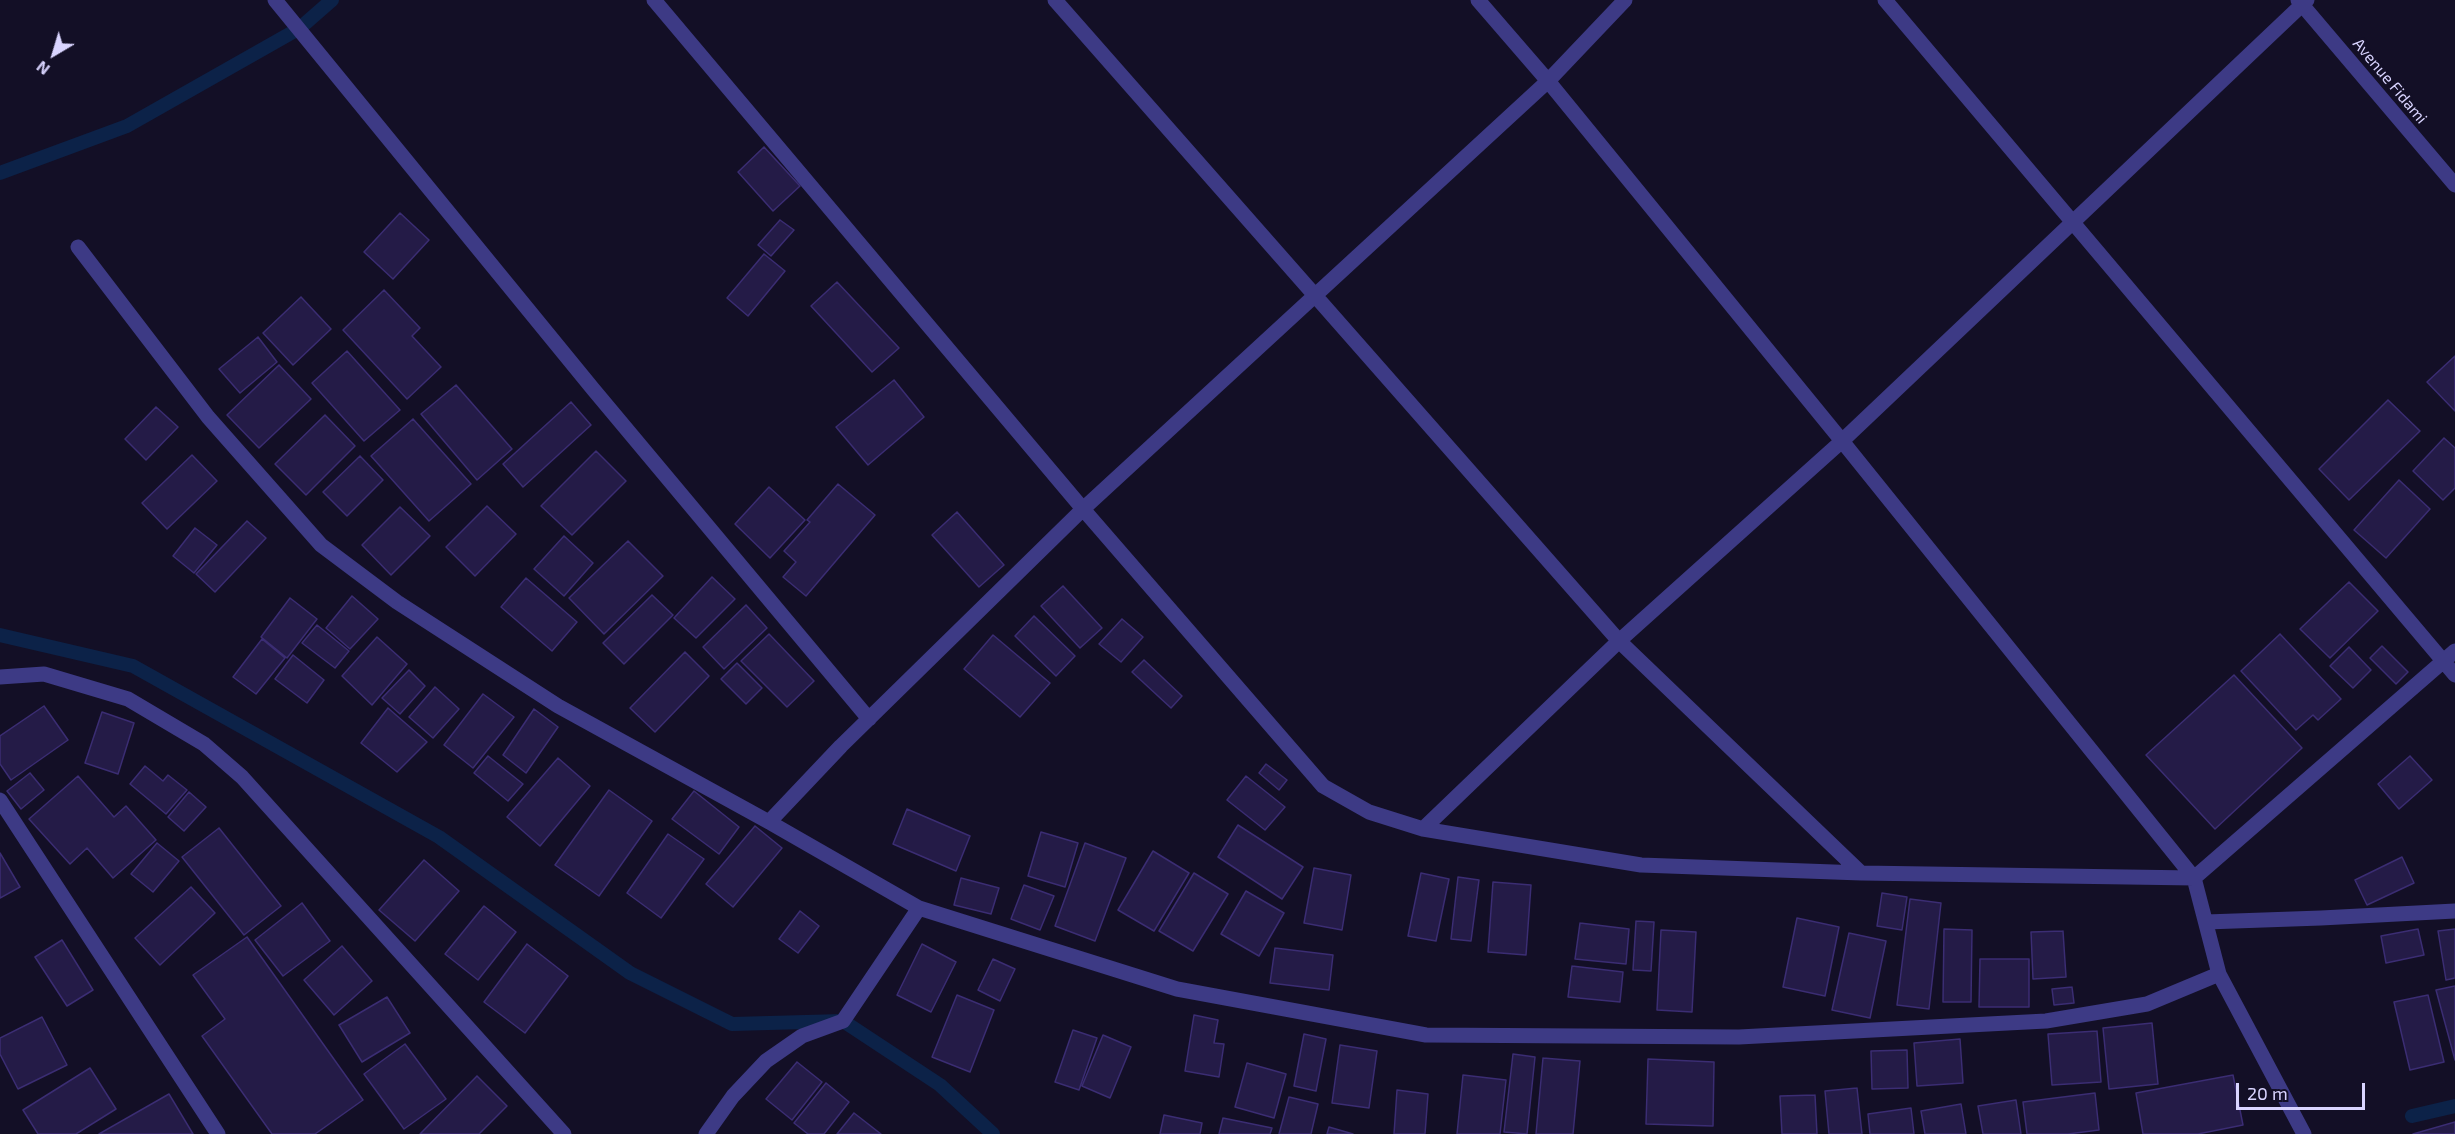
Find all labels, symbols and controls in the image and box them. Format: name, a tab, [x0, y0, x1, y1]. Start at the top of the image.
north arrow	[24, 24, 84, 84]
street label: Avenue Fidami	[2349, 34, 2431, 128]
text: N	[32, 58, 53, 80]
scale bar	[2239, 1071, 2368, 1109]
text: 20 m	[2247, 1082, 2288, 1104]

